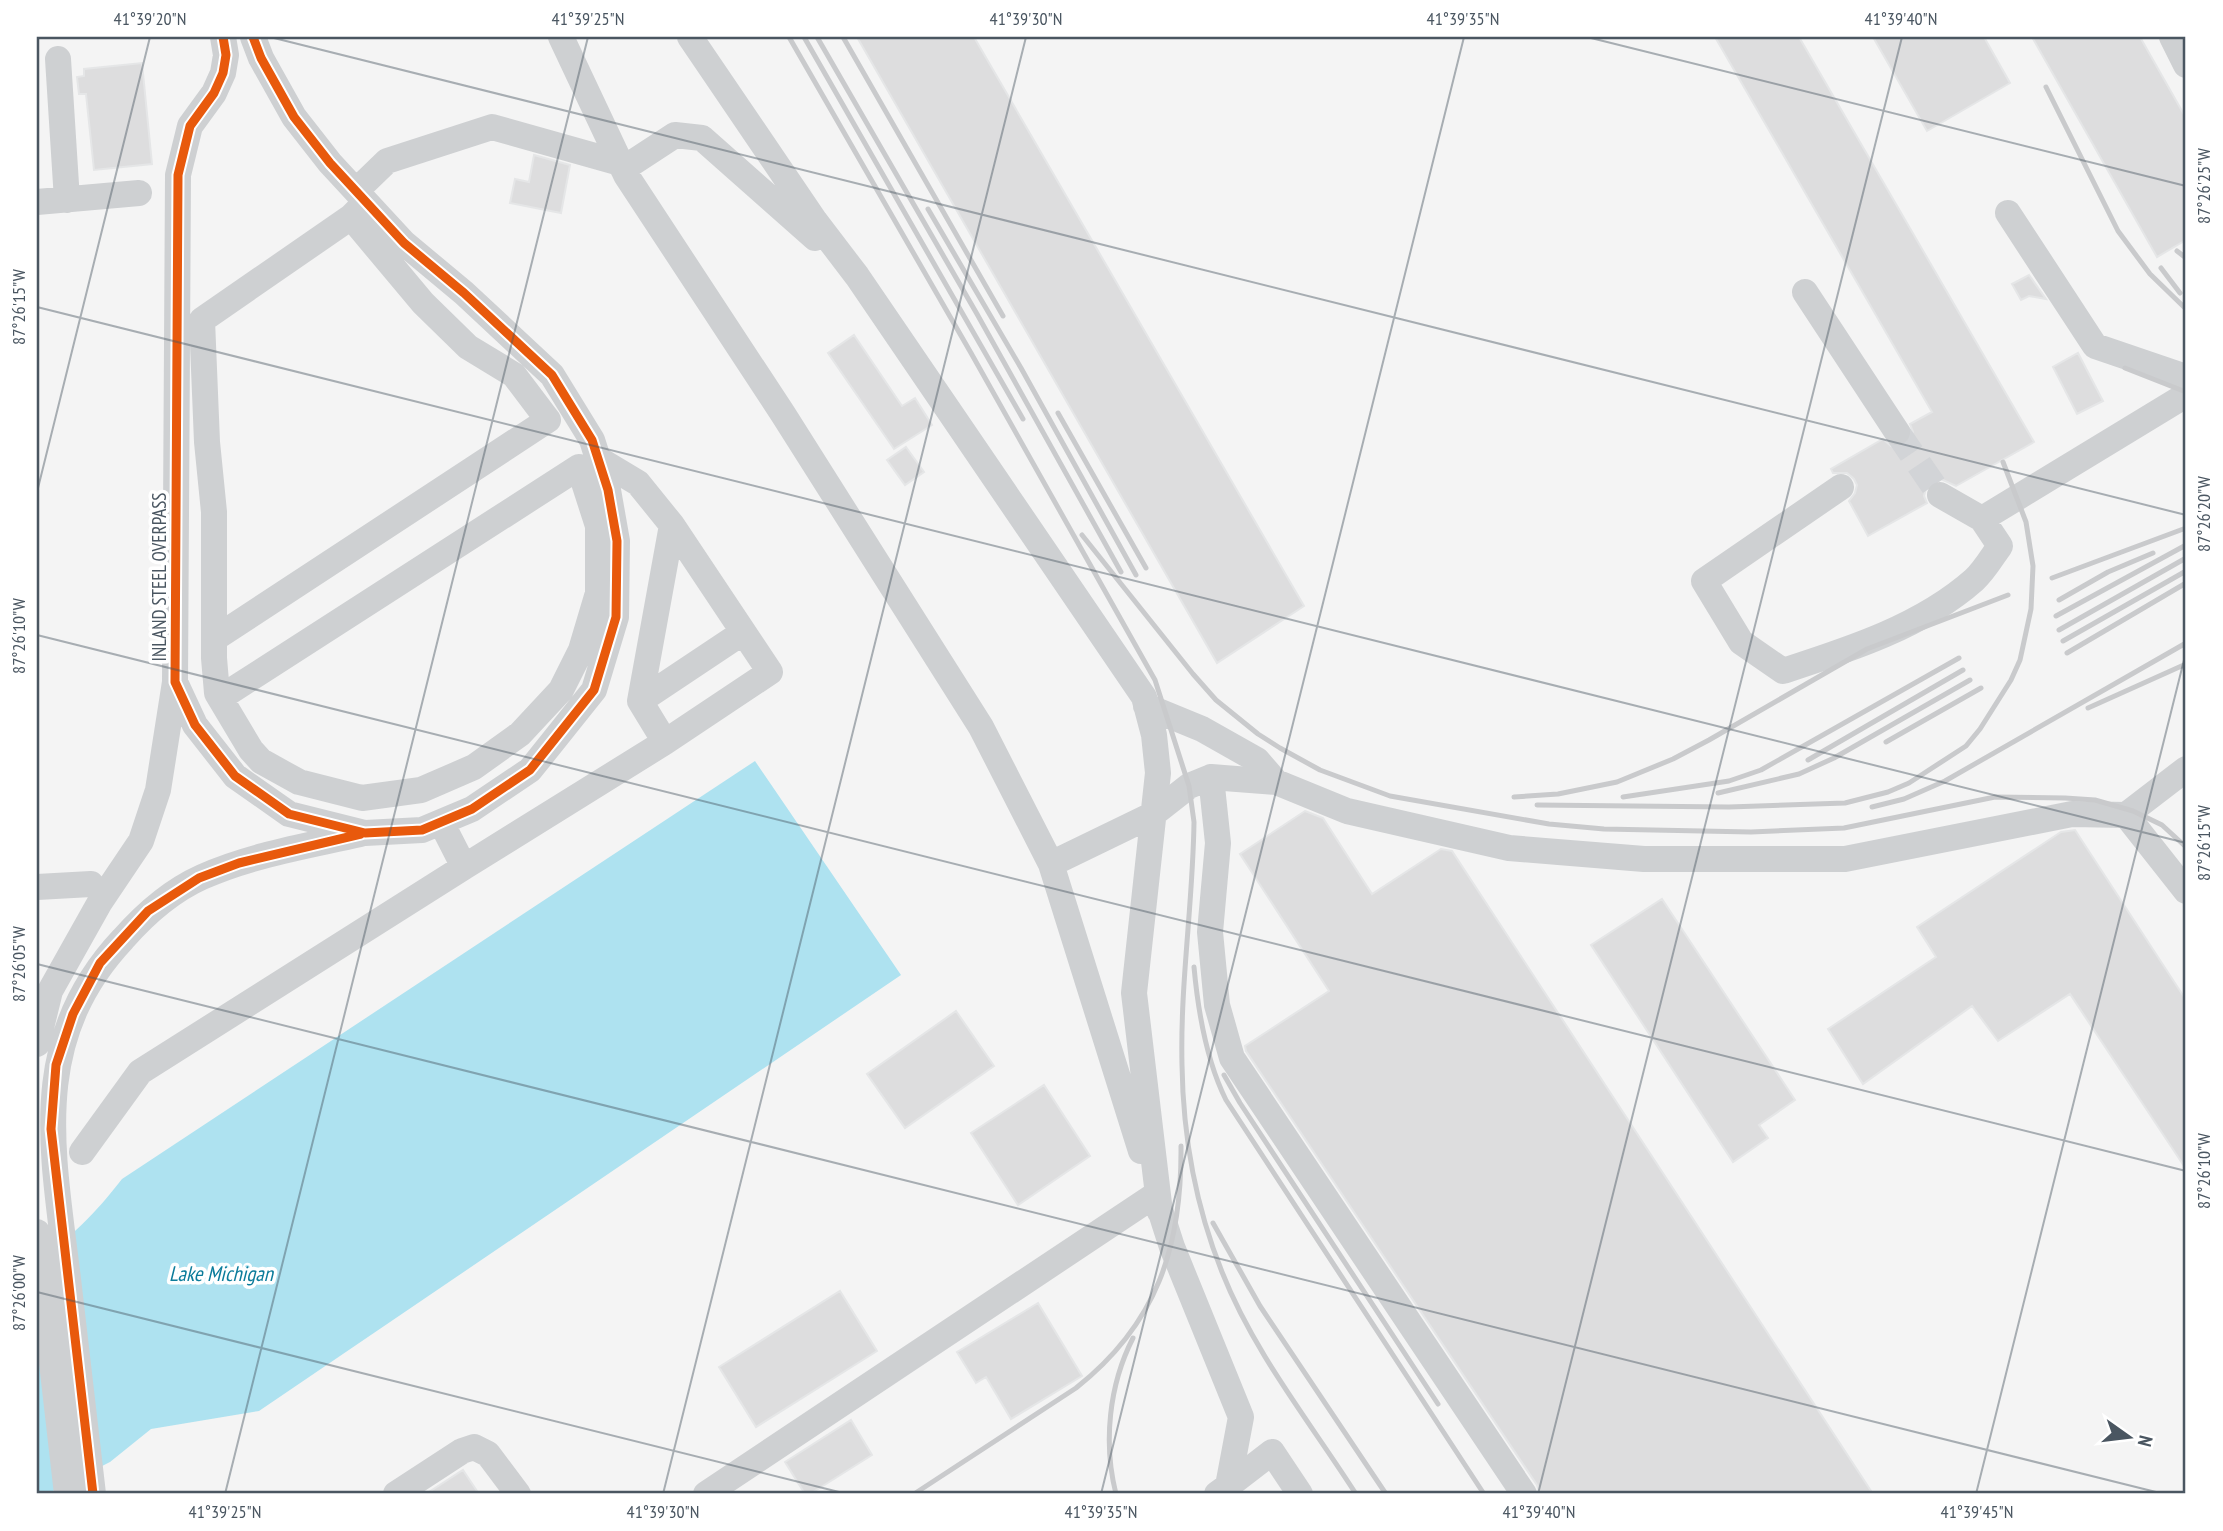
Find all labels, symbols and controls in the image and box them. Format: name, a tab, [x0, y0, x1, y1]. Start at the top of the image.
text: 41°39'20"N	[114, 7, 186, 30]
text: 41°39'25"N	[552, 7, 624, 30]
text: 41°39'30"N	[990, 7, 1062, 30]
text: 41°39'35"N	[1427, 7, 1499, 30]
text: 41°39'40"N	[1865, 7, 1937, 30]
text: 87°26'25"W	[2192, 148, 2215, 224]
text: 87°26'15"W	[7, 269, 30, 345]
text: 87°26'20"W	[2192, 476, 2215, 552]
street label: INLAND STEEL OVERPASS	[147, 493, 171, 661]
text: 87°26'10"W	[7, 598, 30, 674]
text: 87°26'15"W	[2192, 805, 2215, 881]
text: 87°26'05"W	[7, 926, 30, 1002]
text: 87°26'10"W	[2192, 1133, 2215, 1209]
text: 87°26'00"W	[7, 1255, 30, 1331]
water label: Lake Michigan	[169, 1260, 275, 1287]
north arrow	[2094, 1402, 2164, 1472]
text: N	[2133, 1433, 2158, 1449]
text: 41°39'25"N	[189, 1500, 261, 1523]
text: 41°39'30"N	[627, 1500, 699, 1523]
text: 41°39'35"N	[1065, 1500, 1137, 1523]
text: 41°39'40"N	[1503, 1500, 1575, 1523]
text: 41°39'45"N	[1941, 1500, 2013, 1523]

